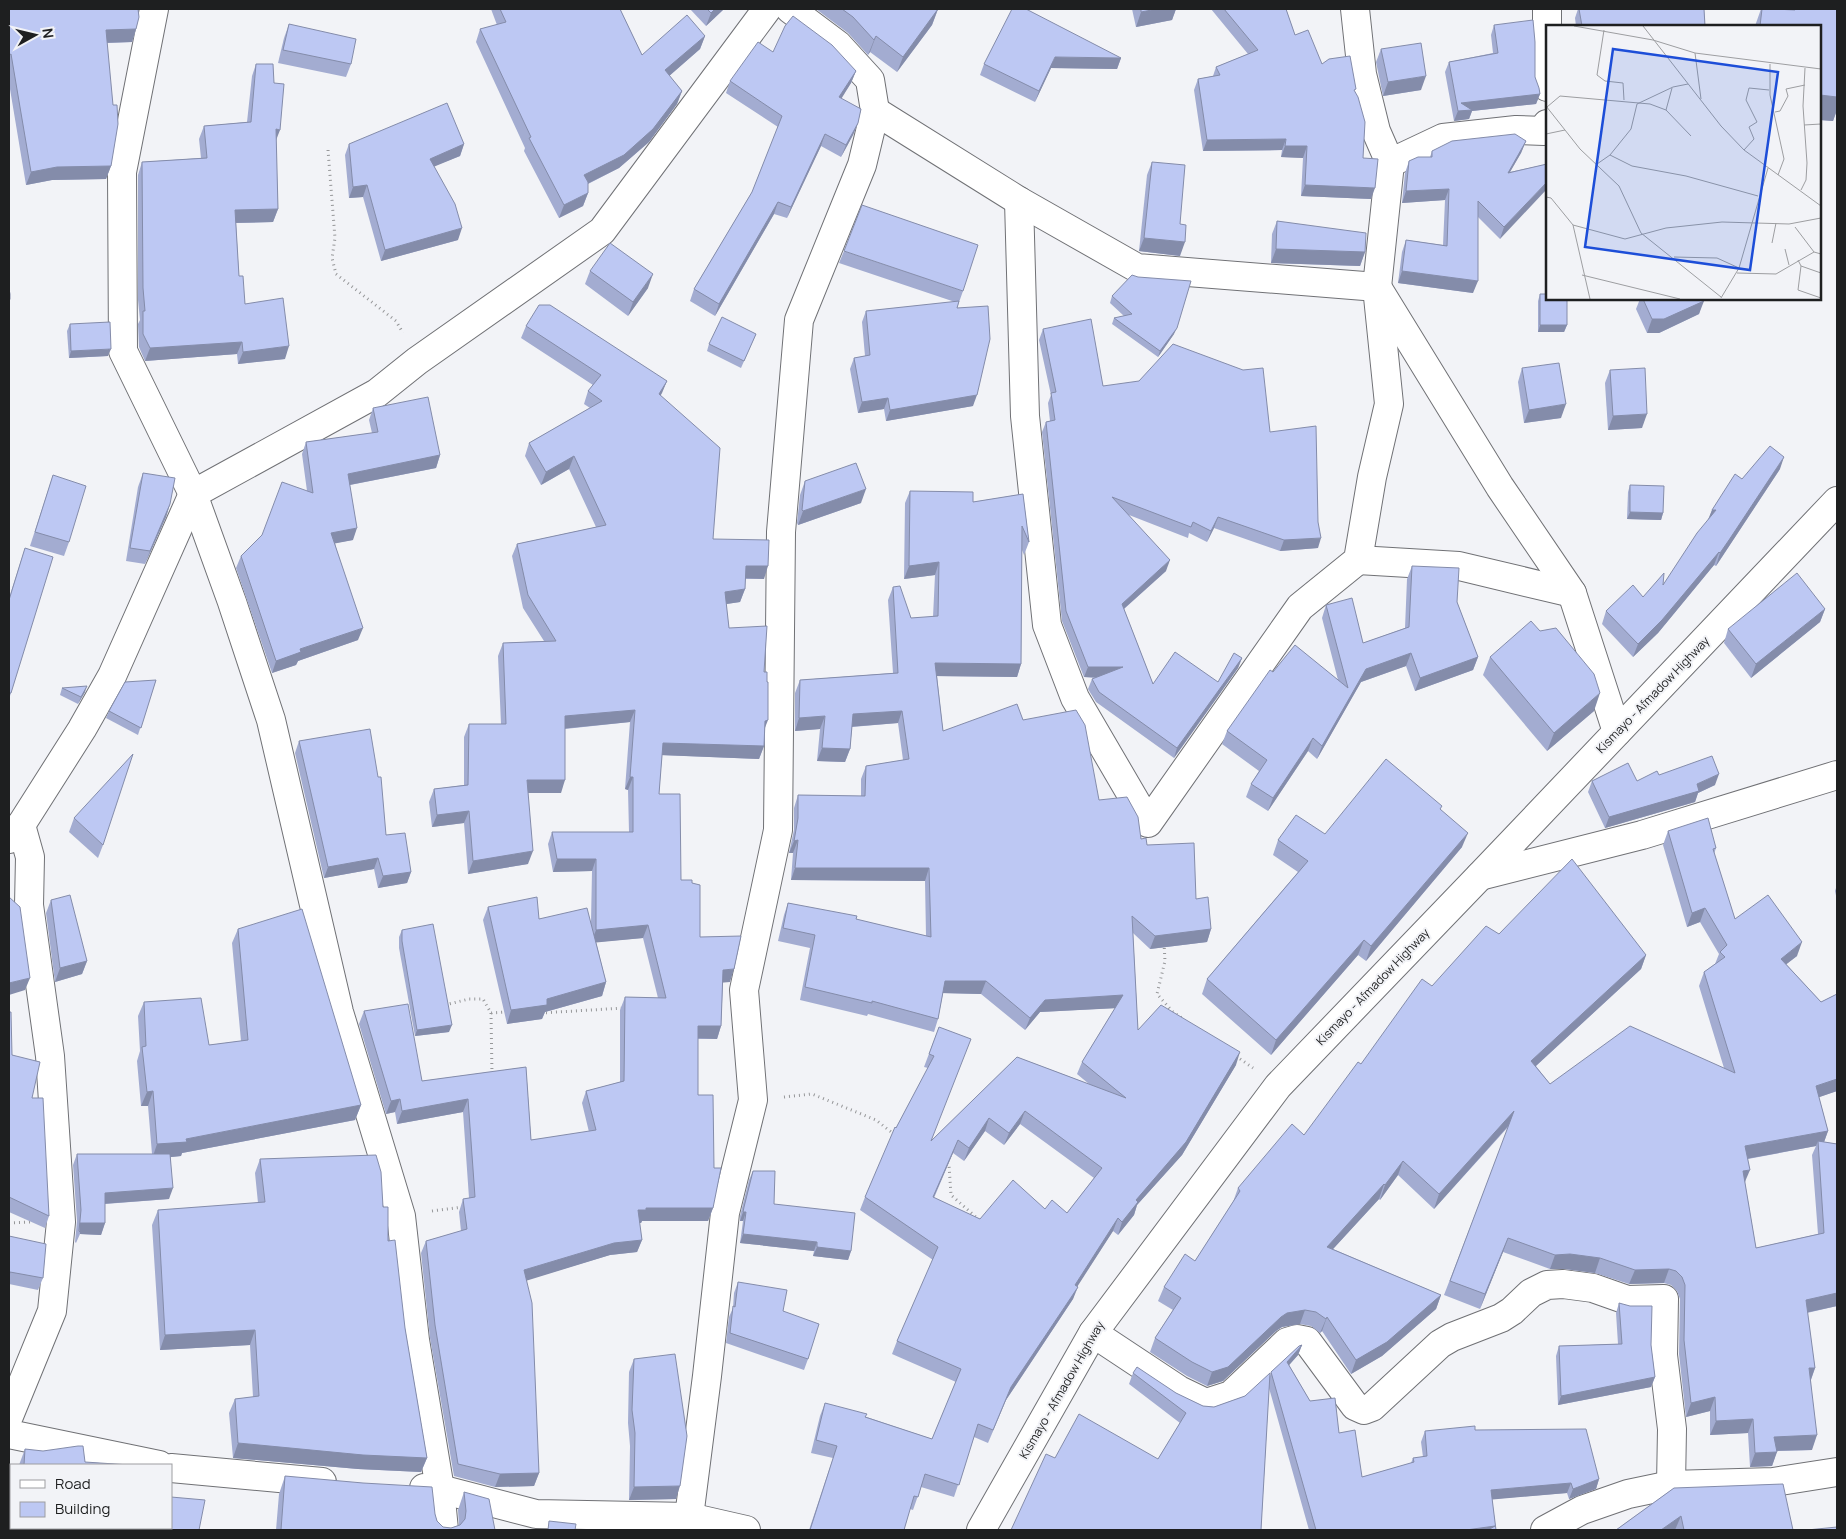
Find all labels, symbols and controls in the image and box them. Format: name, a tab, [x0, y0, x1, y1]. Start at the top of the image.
north arrow	[10, 10, 60, 60]
inset map	[1546, 25, 1821, 300]
text: N	[38, 27, 58, 39]
street label: Kismayo - Afmadow Highway	[1592, 632, 1714, 757]
street label: Kismayo - Afmadow Highway	[1312, 924, 1434, 1049]
street label: Kismayo - Afmadow Highway	[1015, 1317, 1108, 1462]
legend	[10, 1464, 172, 1529]
text: Road	[55, 1473, 91, 1494]
text: Building	[55, 1498, 110, 1519]

